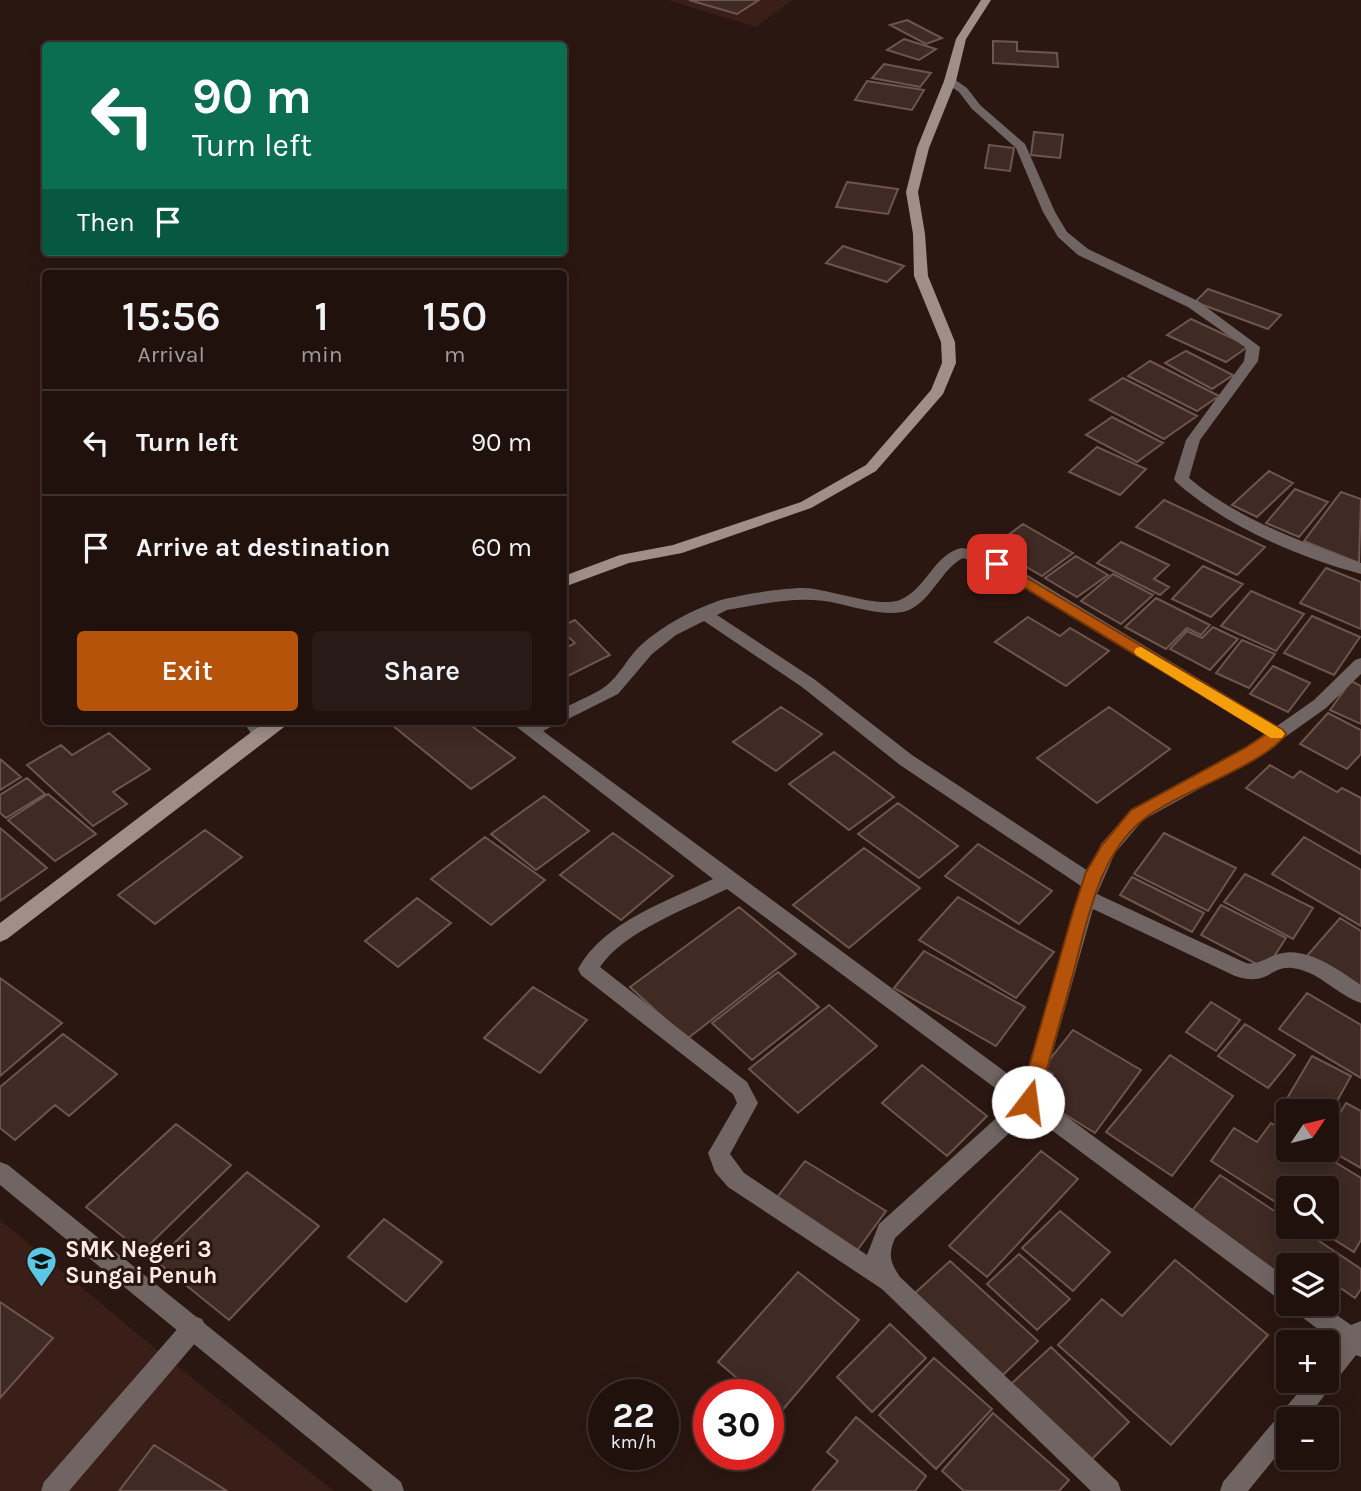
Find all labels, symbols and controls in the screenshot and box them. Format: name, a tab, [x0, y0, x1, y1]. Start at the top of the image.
text: 90 m	[192, 68, 312, 125]
icon: left	[77, 70, 168, 161]
text: Turn left	[192, 127, 312, 164]
icon: arrive	[149, 203, 187, 241]
text: Then	[77, 207, 135, 238]
text: 15:56	[122, 291, 221, 341]
text: 1	[314, 291, 329, 341]
text: 150	[422, 291, 487, 341]
text: Arrival	[138, 341, 205, 368]
text: min	[300, 341, 343, 368]
text: m	[444, 341, 466, 368]
icon: left	[77, 424, 115, 462]
text: Turn left	[136, 427, 238, 458]
text: 90 m	[471, 427, 532, 458]
icon: arrive	[77, 529, 115, 567]
text: Arrive at destination	[136, 532, 390, 563]
text: 60 m	[471, 532, 532, 563]
pin	[967, 534, 1027, 594]
icon: arrive	[978, 545, 1016, 583]
button: Exit	[77, 631, 298, 711]
button: Share	[312, 631, 532, 711]
position arrow	[991, 1065, 1065, 1139]
north arrow	[1276, 1099, 1339, 1162]
map controls	[1276, 1099, 1339, 1470]
button: search	[1276, 1176, 1339, 1239]
place label: SMK Negeri 3 Sungai Penuh	[65, 1236, 217, 1289]
school or university icon: SMK Negeri 3 Sungai Penuh	[25, 1245, 59, 1289]
button: layers	[1276, 1253, 1339, 1316]
button: +	[1276, 1330, 1339, 1393]
speed limit sign: 30	[693, 1379, 784, 1470]
text: 22	[612, 1395, 655, 1436]
button: −	[1276, 1407, 1339, 1470]
text: km/h	[611, 1431, 656, 1453]

